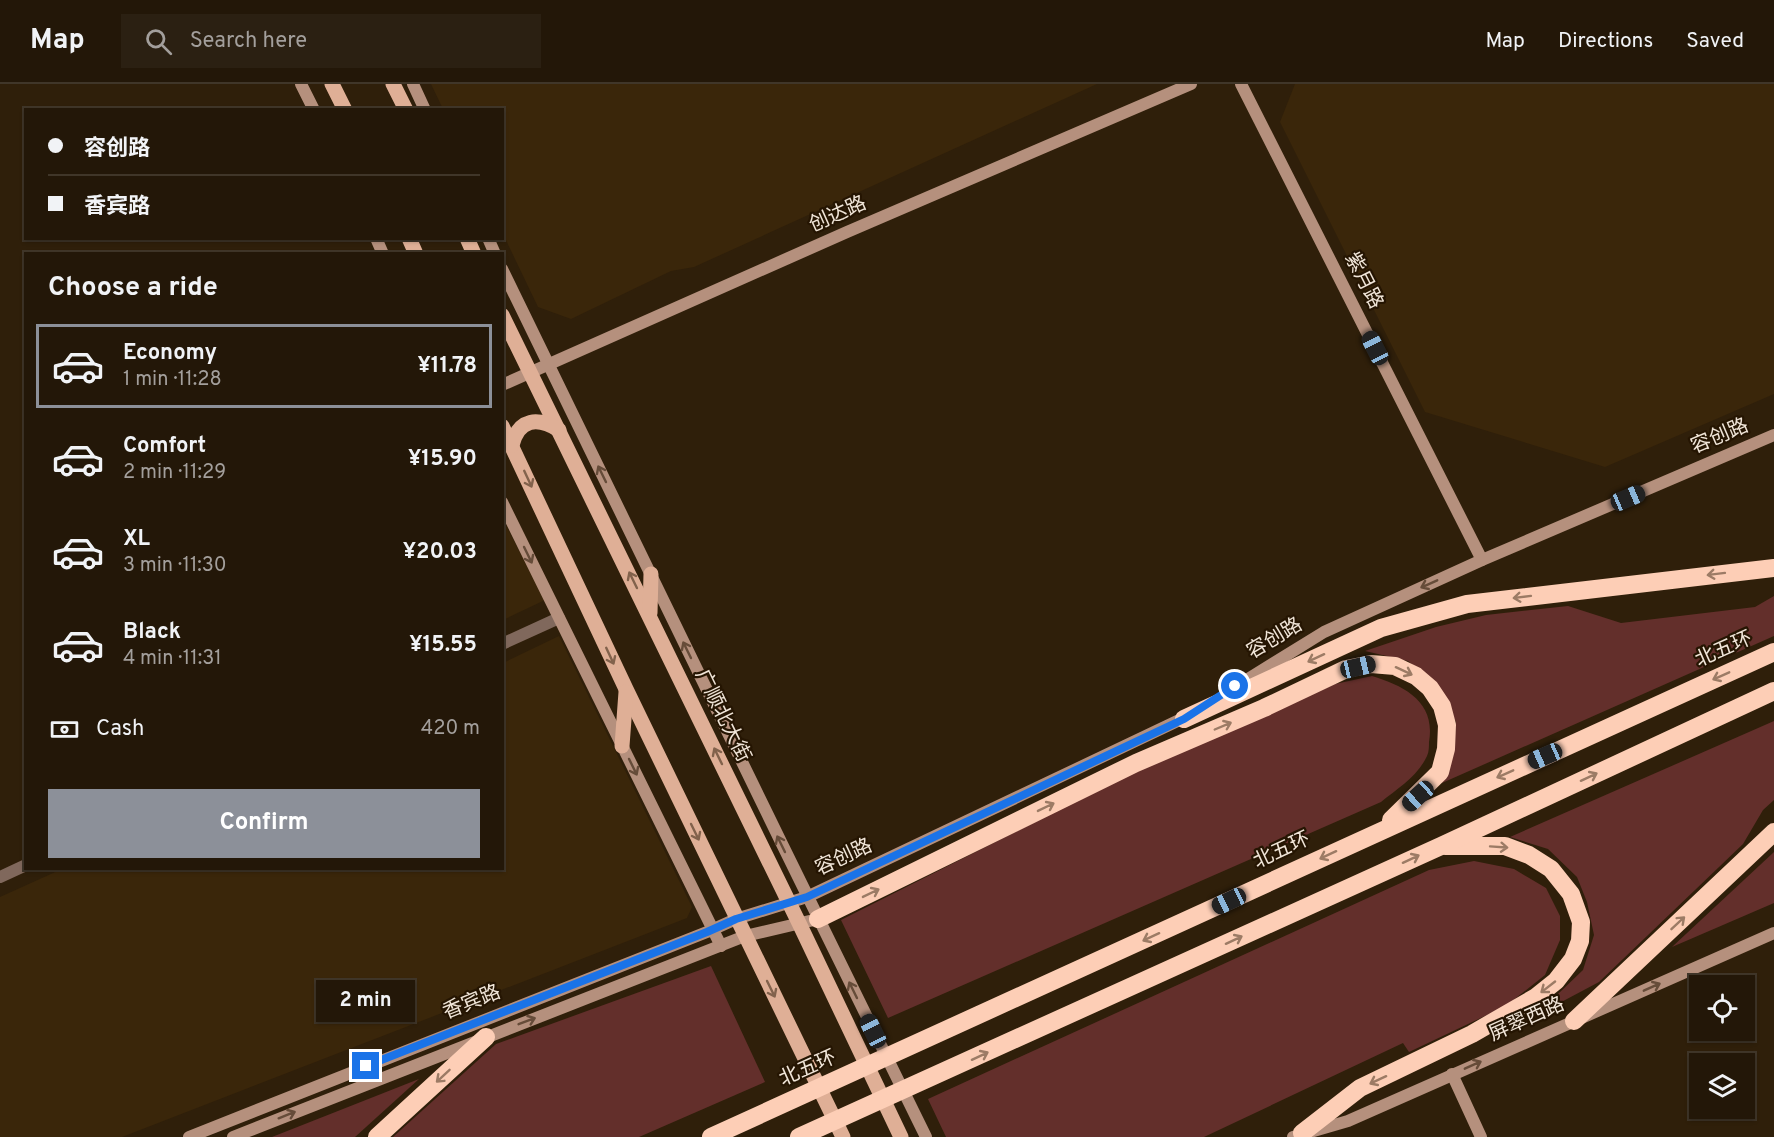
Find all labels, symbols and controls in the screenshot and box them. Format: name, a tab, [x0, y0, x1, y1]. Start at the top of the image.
search box	[121, 14, 541, 68]
text: Map	[30, 23, 85, 59]
icon: search	[142, 25, 175, 58]
text: Search here	[190, 28, 307, 55]
text: Map	[1485, 28, 1525, 55]
text: Directions	[1558, 28, 1653, 55]
text: Saved	[1686, 28, 1744, 55]
text: 容创路	[84, 136, 150, 163]
street label: 创达路	[805, 191, 871, 239]
text: 香宾路	[84, 194, 150, 221]
street label: 紫月路	[1338, 248, 1388, 314]
text: Choose a ride	[48, 271, 218, 305]
car	[1359, 328, 1391, 368]
icon: car	[51, 339, 105, 393]
text: Economy	[123, 340, 217, 367]
text: ¥11.78	[417, 353, 477, 380]
text: 1 min · 11:28	[123, 367, 222, 393]
street label: 容创路	[1687, 413, 1753, 461]
icon: car	[51, 432, 105, 486]
text: Comfort	[123, 433, 206, 460]
text: ¥15.90	[408, 446, 477, 473]
text: 2 min · 11:29	[123, 460, 226, 486]
one-way arrow	[596, 466, 608, 484]
one-way arrow	[522, 470, 534, 488]
car	[1608, 483, 1648, 513]
icon: car	[51, 525, 105, 579]
text: XL	[123, 526, 150, 553]
text: ¥20.03	[403, 539, 477, 566]
one-way arrow	[523, 545, 534, 563]
text: 3 min · 11:30	[123, 553, 227, 579]
one-way arrow	[1706, 569, 1726, 580]
one-way arrow	[626, 572, 638, 590]
one-way arrow	[1421, 579, 1439, 591]
one-way arrow	[1513, 592, 1533, 603]
street label: 容创路	[1243, 612, 1307, 666]
icon: car	[51, 618, 105, 672]
text: Black	[123, 619, 181, 646]
street label: 北五环	[1691, 626, 1757, 674]
text: ¥15.55	[409, 632, 477, 659]
one-way arrow	[681, 641, 693, 659]
text: 4 min · 11:31	[123, 646, 222, 672]
one-way arrow	[605, 646, 617, 664]
one-way arrow	[1308, 652, 1326, 664]
car	[1338, 654, 1378, 680]
street label: 广顺北大街	[688, 665, 756, 767]
one-way arrow	[1394, 665, 1412, 677]
one-way arrow	[1712, 671, 1730, 682]
route start	[1221, 672, 1248, 699]
icon: cash	[48, 713, 81, 746]
text: Cash	[96, 716, 145, 743]
text: 420 m	[421, 716, 480, 742]
one-way arrow	[1213, 720, 1232, 731]
car	[1525, 740, 1565, 772]
one-way arrow	[712, 747, 723, 765]
one-way arrow	[627, 758, 639, 775]
one-way arrow	[1496, 769, 1515, 780]
one-way arrow	[1579, 771, 1598, 782]
car	[1399, 777, 1437, 815]
button: Confirm	[48, 789, 480, 858]
one-way arrow	[1036, 801, 1054, 813]
one-way arrow	[689, 822, 701, 840]
street label: 北五环	[1249, 827, 1315, 875]
street label: 容创路	[811, 834, 877, 882]
one-way arrow	[775, 836, 787, 854]
one-way arrow	[1489, 841, 1508, 852]
one-way arrow	[1319, 850, 1337, 862]
one-way arrow	[1401, 853, 1419, 865]
car	[1209, 885, 1249, 917]
one-way arrow	[861, 886, 879, 898]
one-way arrow	[1670, 916, 1685, 930]
one-way arrow	[1142, 931, 1160, 943]
one-way arrow	[1224, 934, 1242, 946]
map controls	[1689, 975, 1755, 1119]
button: locate	[1689, 975, 1755, 1041]
callout: 2 min	[316, 979, 416, 1021]
one-way arrow	[765, 979, 777, 997]
street label: 香宾路	[439, 980, 505, 1026]
one-way arrow	[1541, 980, 1557, 993]
one-way arrow	[1643, 980, 1661, 991]
one-way arrow	[847, 982, 859, 1000]
text: 2 min	[339, 988, 392, 1014]
street label: 屏翠西路	[1485, 992, 1569, 1048]
car	[857, 1011, 889, 1051]
one-way arrow	[517, 1015, 536, 1026]
street label: 北五环	[775, 1045, 841, 1093]
one-way arrow	[970, 1050, 988, 1061]
route end	[352, 1052, 379, 1079]
button: layers	[1689, 1053, 1755, 1119]
one-way arrow	[1464, 1059, 1482, 1070]
one-way arrow	[436, 1069, 451, 1083]
one-way arrow	[1369, 1075, 1387, 1087]
one-way arrow	[277, 1109, 296, 1120]

